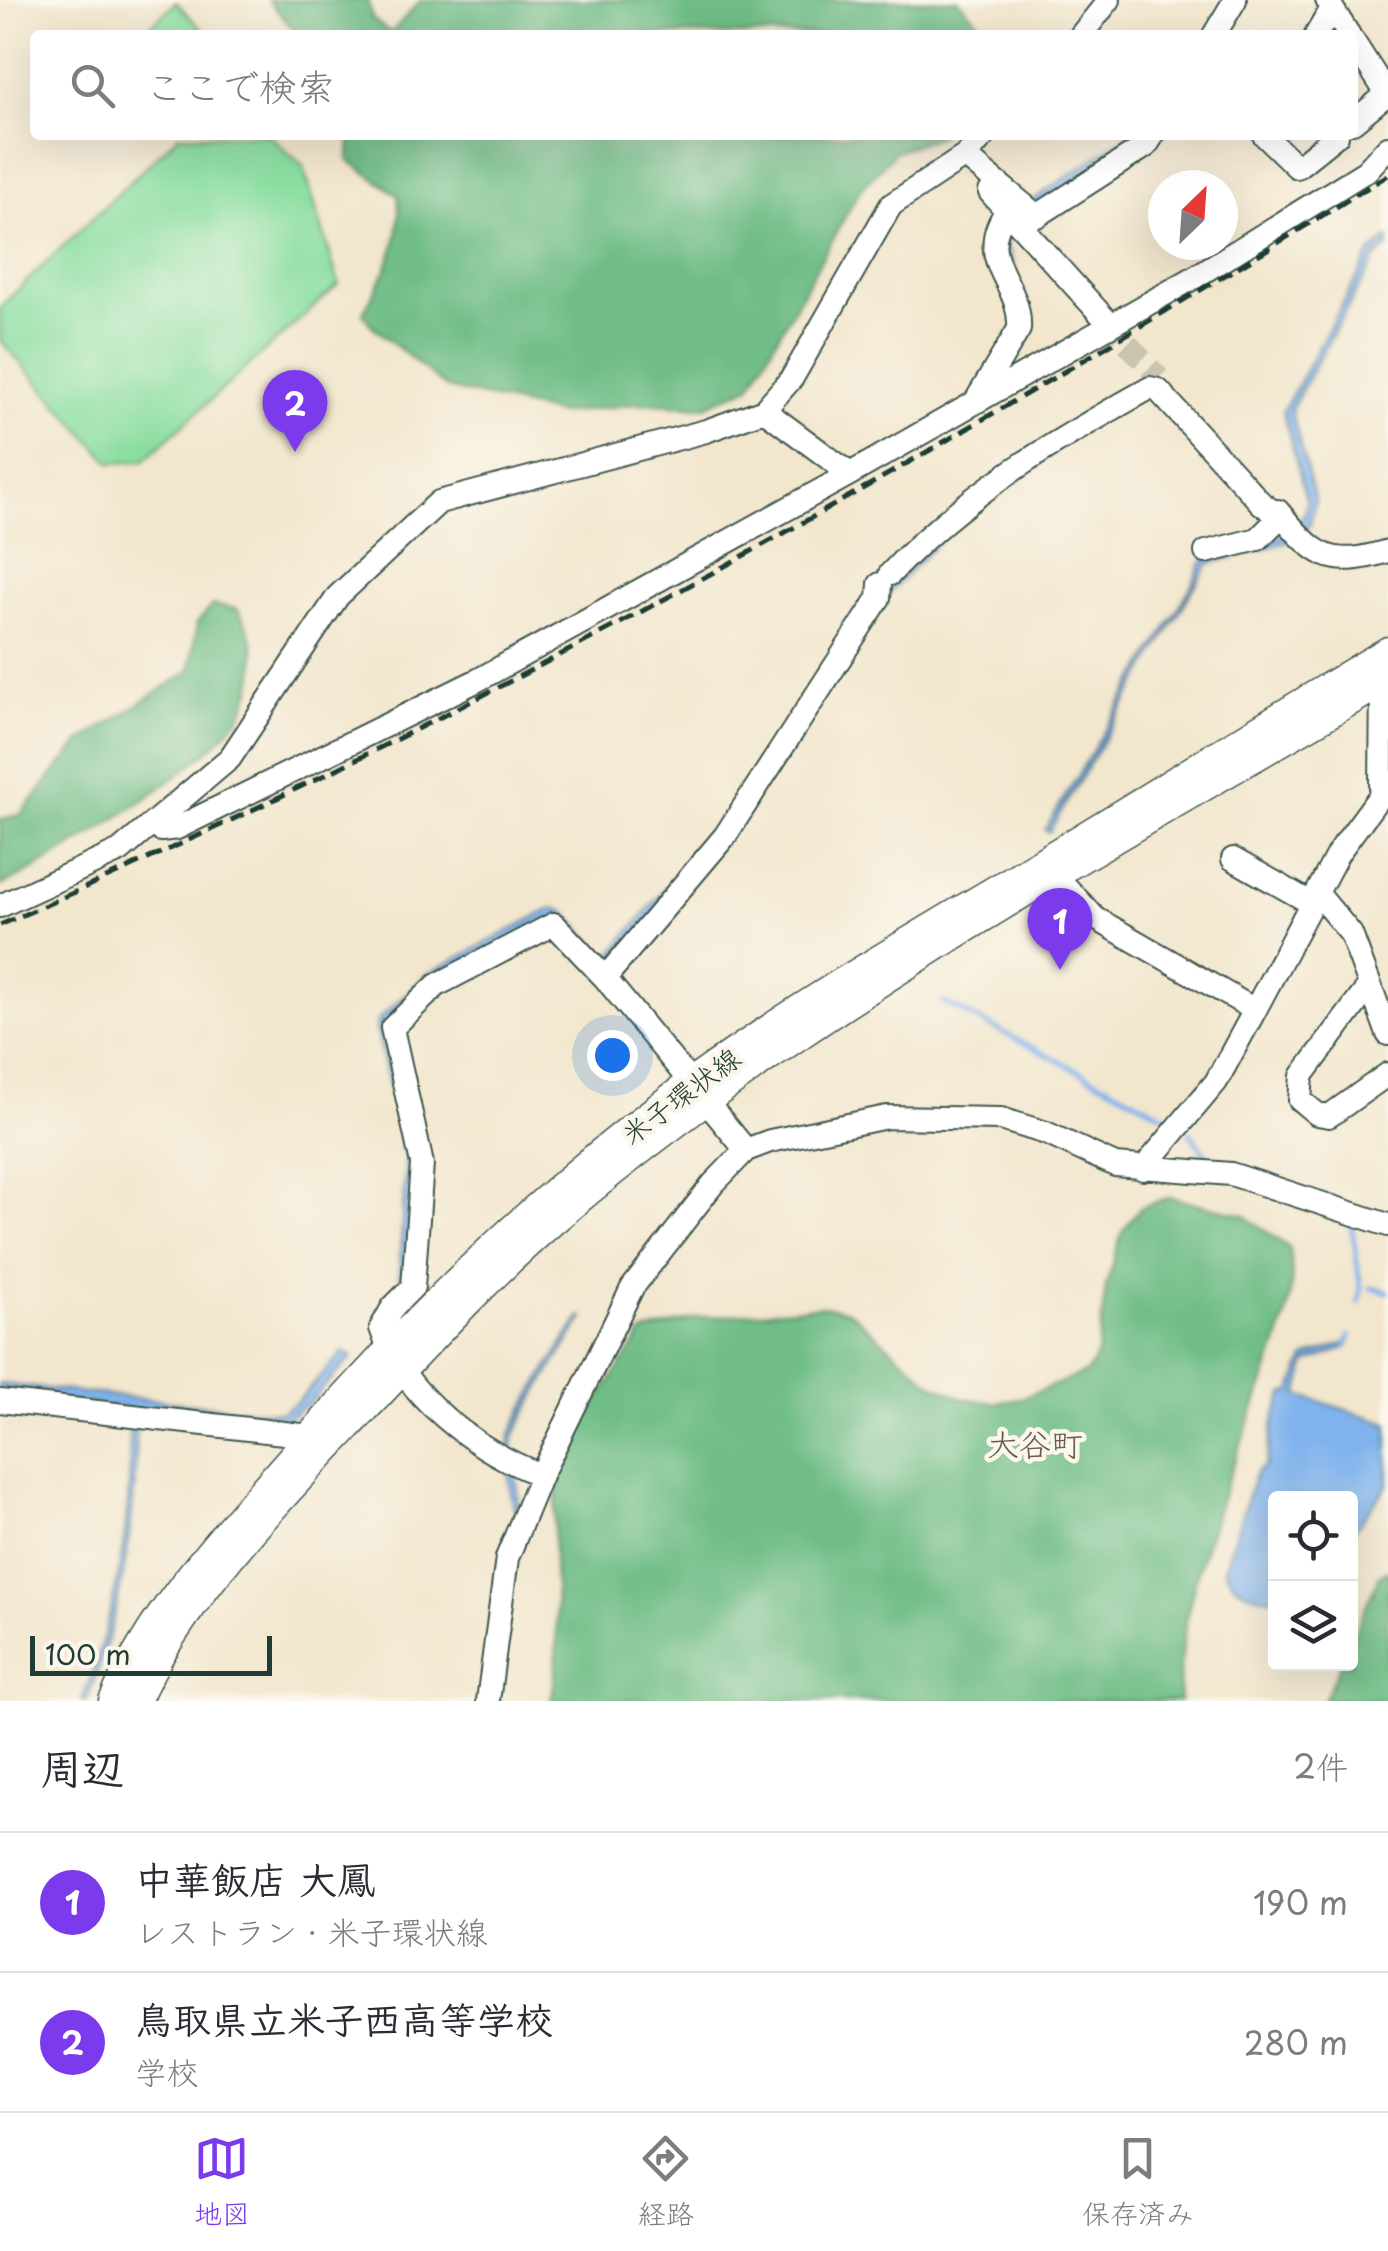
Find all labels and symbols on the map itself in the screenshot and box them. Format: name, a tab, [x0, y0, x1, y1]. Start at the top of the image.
north arrow	[1148, 170, 1238, 260]
pin: 2	[262, 370, 328, 452]
pin: 1	[1028, 888, 1092, 970]
your location	[587, 1030, 638, 1081]
street label: 米子環状線	[611, 1036, 749, 1154]
district label: 大谷町	[987, 1419, 1083, 1467]
scale bar	[30, 1631, 272, 1676]

